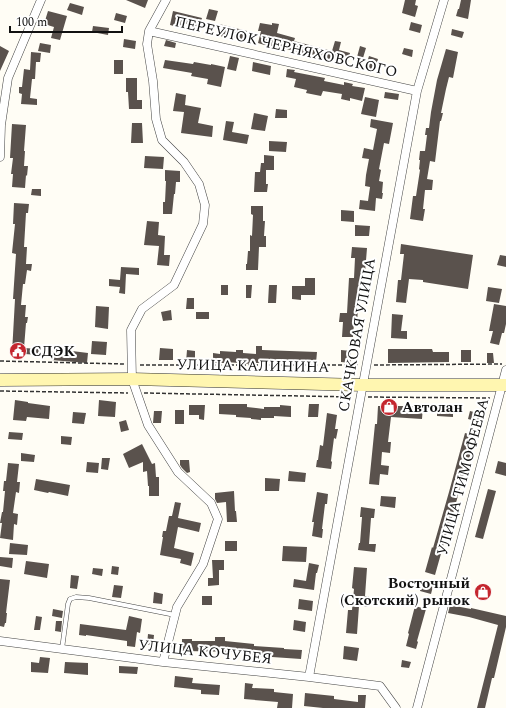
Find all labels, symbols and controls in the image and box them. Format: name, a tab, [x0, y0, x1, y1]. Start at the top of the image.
scale bar	[10, 8, 122, 34]
street label: ПЕРЕУЛОК ЧЕРНЯХОВСКОГО	[172, 10, 400, 84]
text: 100 m	[16, 13, 47, 32]
street label: СКАЧКОВАЯ УЛИЦА	[332, 256, 382, 414]
place label: СДЭК	[31, 340, 75, 363]
public building icon: СДЭК	[8, 341, 28, 361]
street label: УЛИЦА КАЛИНИНА	[177, 353, 329, 379]
place label: Автолан	[402, 396, 463, 419]
street label: УЛИЦА ТИМОФЕЕВА	[431, 396, 495, 558]
shop icon: Автолан	[379, 397, 399, 417]
place label: Восточный (Скотский) рынок	[340, 572, 470, 612]
shop icon: Восточный (Скотский) рынок	[473, 582, 493, 602]
street label: УЛИЦА КОЧУБЕЯ	[137, 634, 273, 670]

